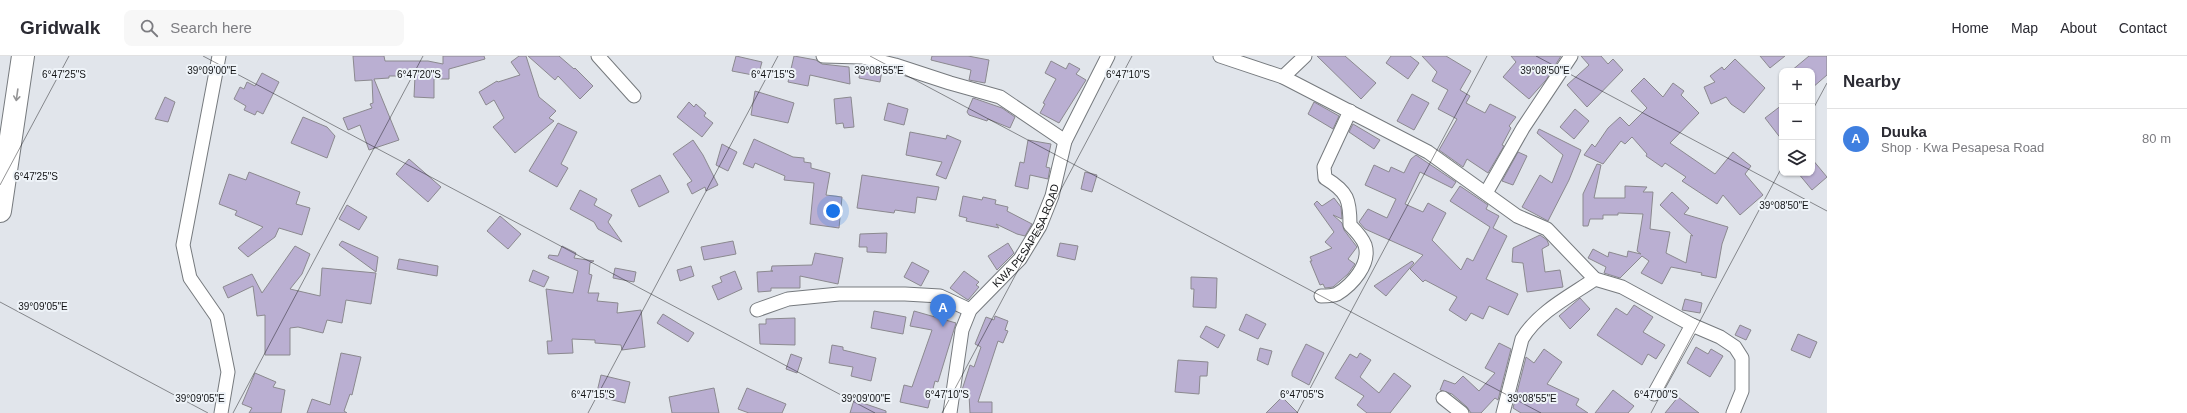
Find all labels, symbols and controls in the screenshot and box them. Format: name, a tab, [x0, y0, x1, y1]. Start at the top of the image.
search box	[124, 10, 404, 46]
text: Gridwalk	[20, 17, 100, 38]
icon: search	[138, 17, 160, 39]
text: Search here	[170, 19, 252, 36]
text: Home	[1952, 20, 1989, 36]
text: Map	[2011, 20, 2038, 36]
text: About	[2060, 20, 2097, 36]
text: Contact	[2119, 20, 2167, 36]
text: 39°09'00"E	[187, 65, 237, 76]
text: 39°08'55"E	[854, 65, 904, 76]
text: 39°08'50"E	[1520, 65, 1570, 76]
map controls	[1779, 68, 1815, 176]
button: +	[1779, 68, 1815, 104]
text: 6°47'25"S	[42, 69, 86, 80]
text: 6°47'20"S	[397, 69, 441, 80]
text: 6°47'15"S	[751, 69, 795, 80]
text: 6°47'10"S	[1106, 69, 1150, 80]
text: Nearby	[1843, 72, 1901, 91]
one-way arrow	[13, 88, 21, 101]
button: −	[1779, 104, 1815, 140]
text: Duuka	[1881, 123, 1927, 140]
text: A	[1851, 131, 1861, 146]
text: 80 m	[2142, 131, 2171, 146]
button: layers	[1779, 140, 1815, 176]
text: Shop · Kwa Pesapesa Road	[1881, 140, 2044, 155]
text: 6°47'25"S	[14, 171, 58, 182]
street label: KWA PESAPESA ROAD	[990, 183, 1061, 290]
text: 39°08'50"E	[1759, 200, 1809, 211]
your location	[823, 201, 843, 221]
pin: A	[930, 294, 956, 327]
text: 39°09'05"E	[18, 301, 68, 312]
text: 6°47'15"S	[571, 389, 615, 400]
text: 6°47'10"S	[925, 389, 969, 400]
text: 6°47'05"S	[1280, 389, 1324, 400]
text: 6°47'00"S	[1634, 389, 1678, 400]
text: 39°09'05"E	[175, 393, 225, 404]
text: 39°09'00"E	[841, 393, 891, 404]
text: 39°08'55"E	[1507, 393, 1557, 404]

